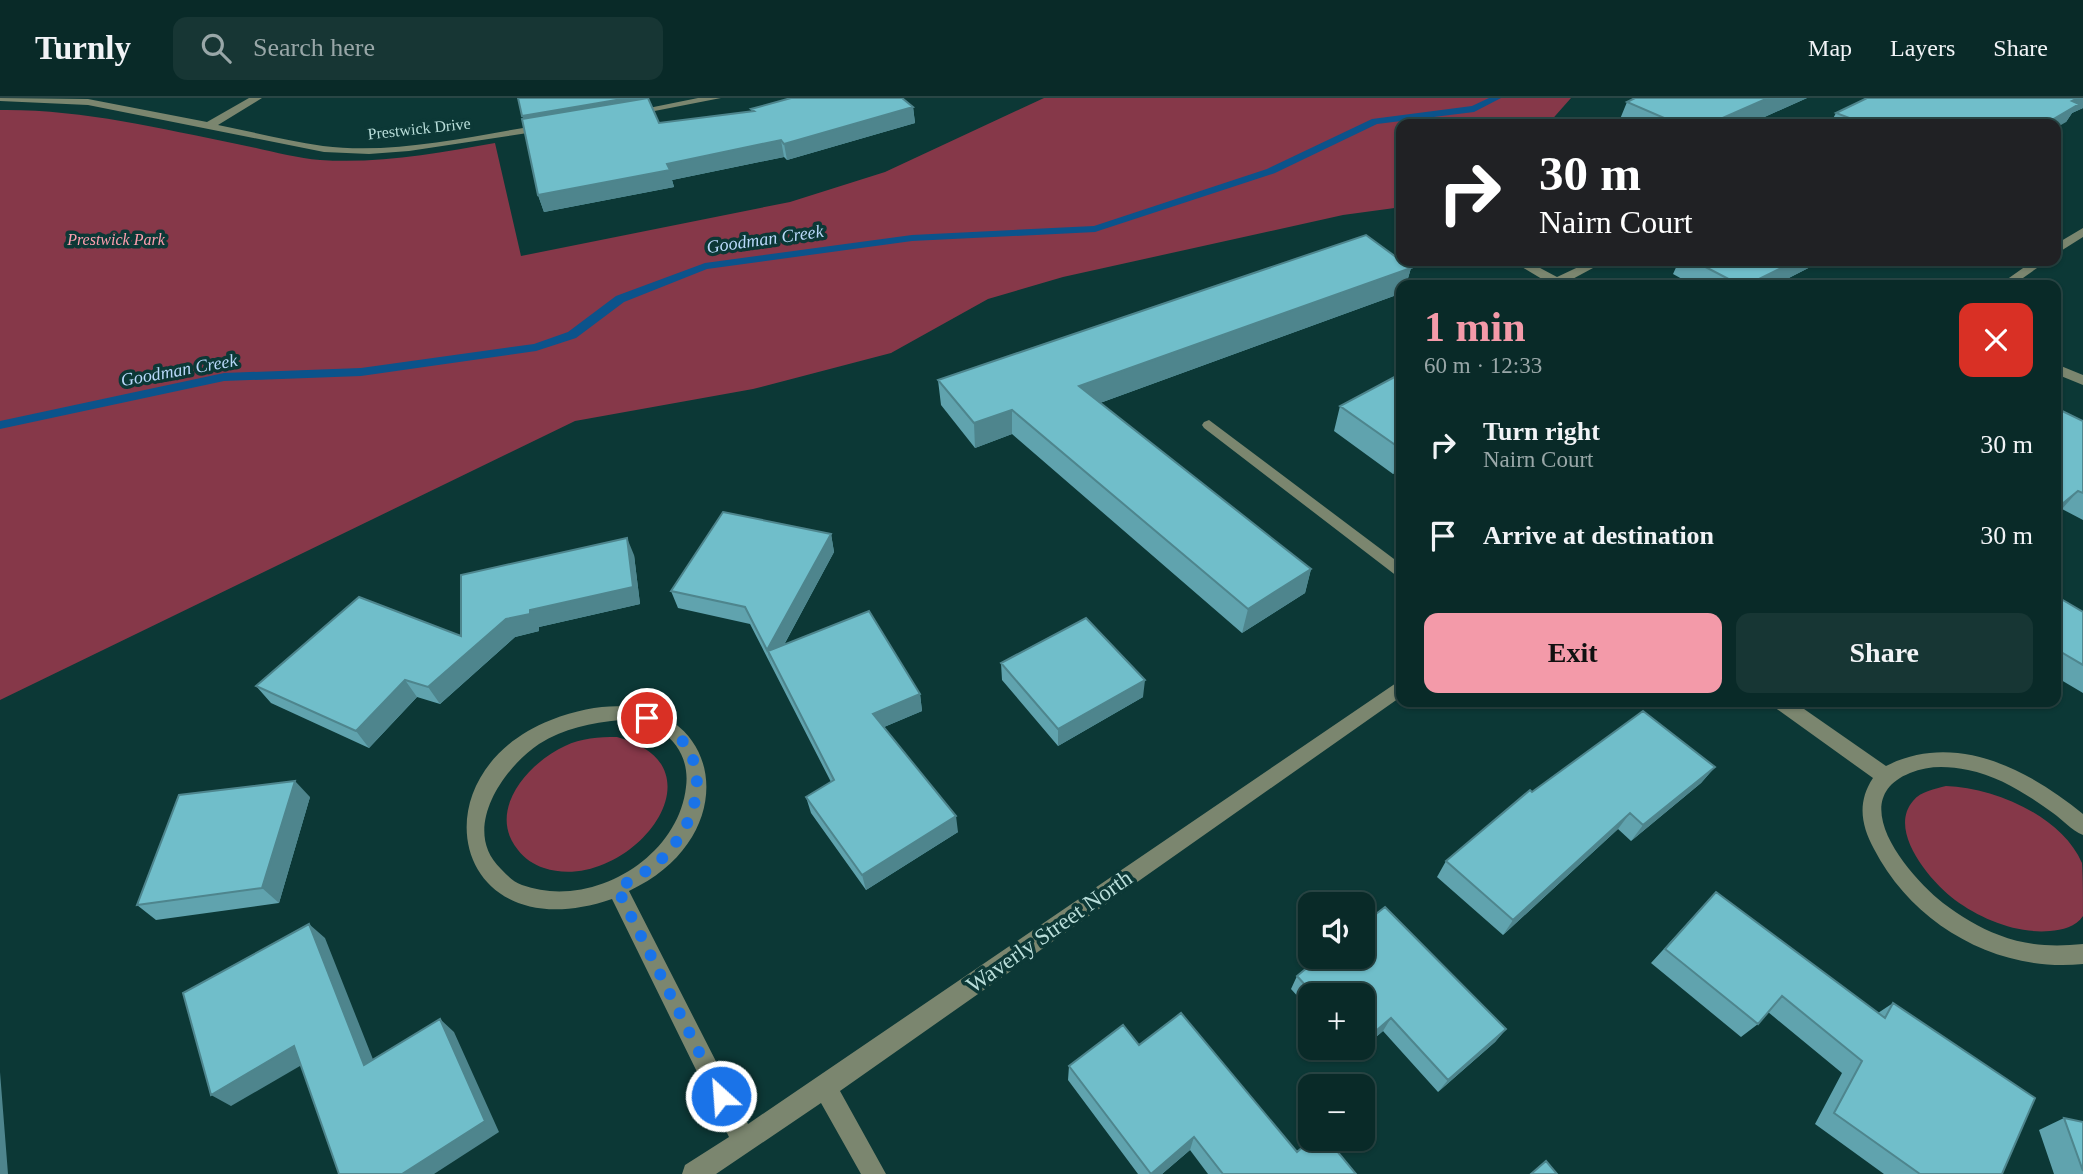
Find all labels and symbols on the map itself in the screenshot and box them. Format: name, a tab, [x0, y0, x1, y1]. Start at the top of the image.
street label: Prestwick Drive	[367, 115, 471, 142]
water label: Goodman Creek	[705, 221, 826, 257]
park label: Prestwick Park	[66, 231, 166, 248]
water label: Goodman Creek	[119, 350, 240, 390]
pin	[617, 688, 677, 748]
street label: Waverly Street North	[962, 865, 1137, 998]
position arrow	[684, 1059, 758, 1133]

